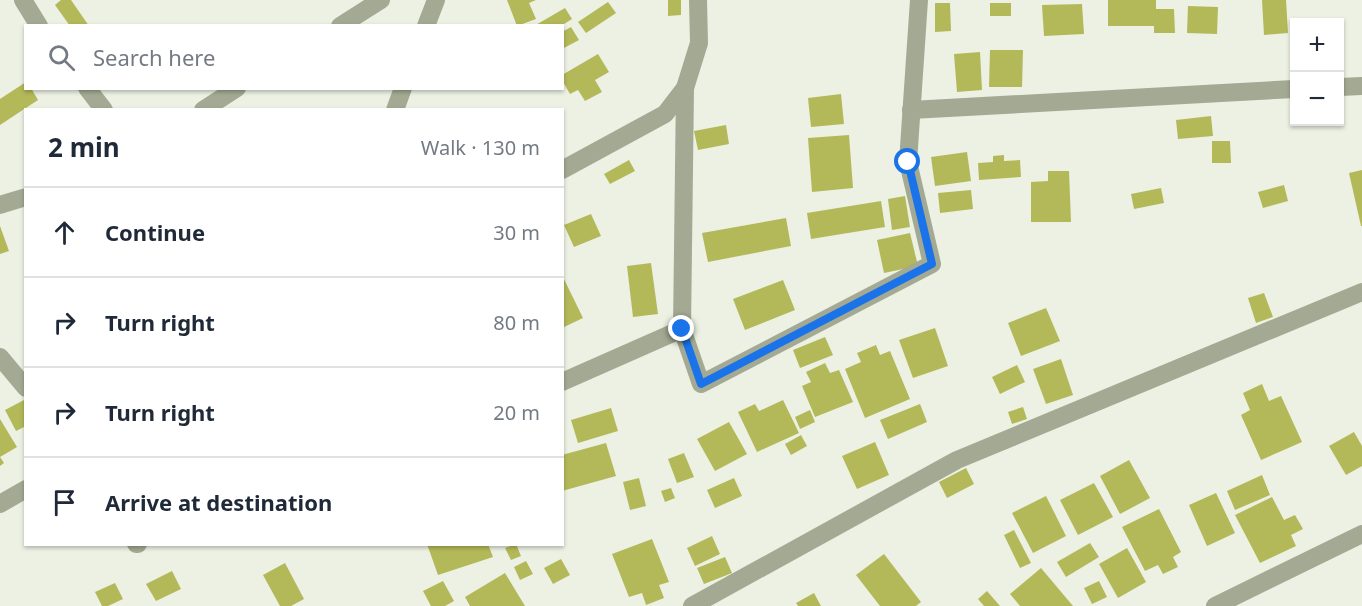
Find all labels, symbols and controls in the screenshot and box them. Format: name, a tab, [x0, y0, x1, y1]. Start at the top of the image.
map controls	[1290, 18, 1344, 126]
button: +	[1290, 18, 1344, 72]
search box	[24, 24, 564, 90]
icon: search	[45, 41, 78, 74]
text: Search here	[93, 42, 215, 72]
button: −	[1290, 72, 1344, 126]
text: 2 min	[48, 129, 120, 165]
text: Walk · 130 m	[421, 134, 540, 161]
route start	[894, 148, 920, 174]
icon: ahead	[48, 216, 81, 249]
text: Continue	[105, 217, 205, 247]
text: 30 m	[493, 219, 540, 246]
icon: right	[48, 306, 81, 339]
text: Turn right	[105, 307, 215, 337]
text: 80 m	[493, 309, 540, 336]
route end	[668, 315, 694, 341]
icon: right	[48, 396, 81, 429]
text: Turn right	[105, 397, 215, 427]
text: 20 m	[493, 399, 540, 426]
icon: arrive	[48, 486, 81, 519]
text: Arrive at destination	[105, 487, 332, 517]

